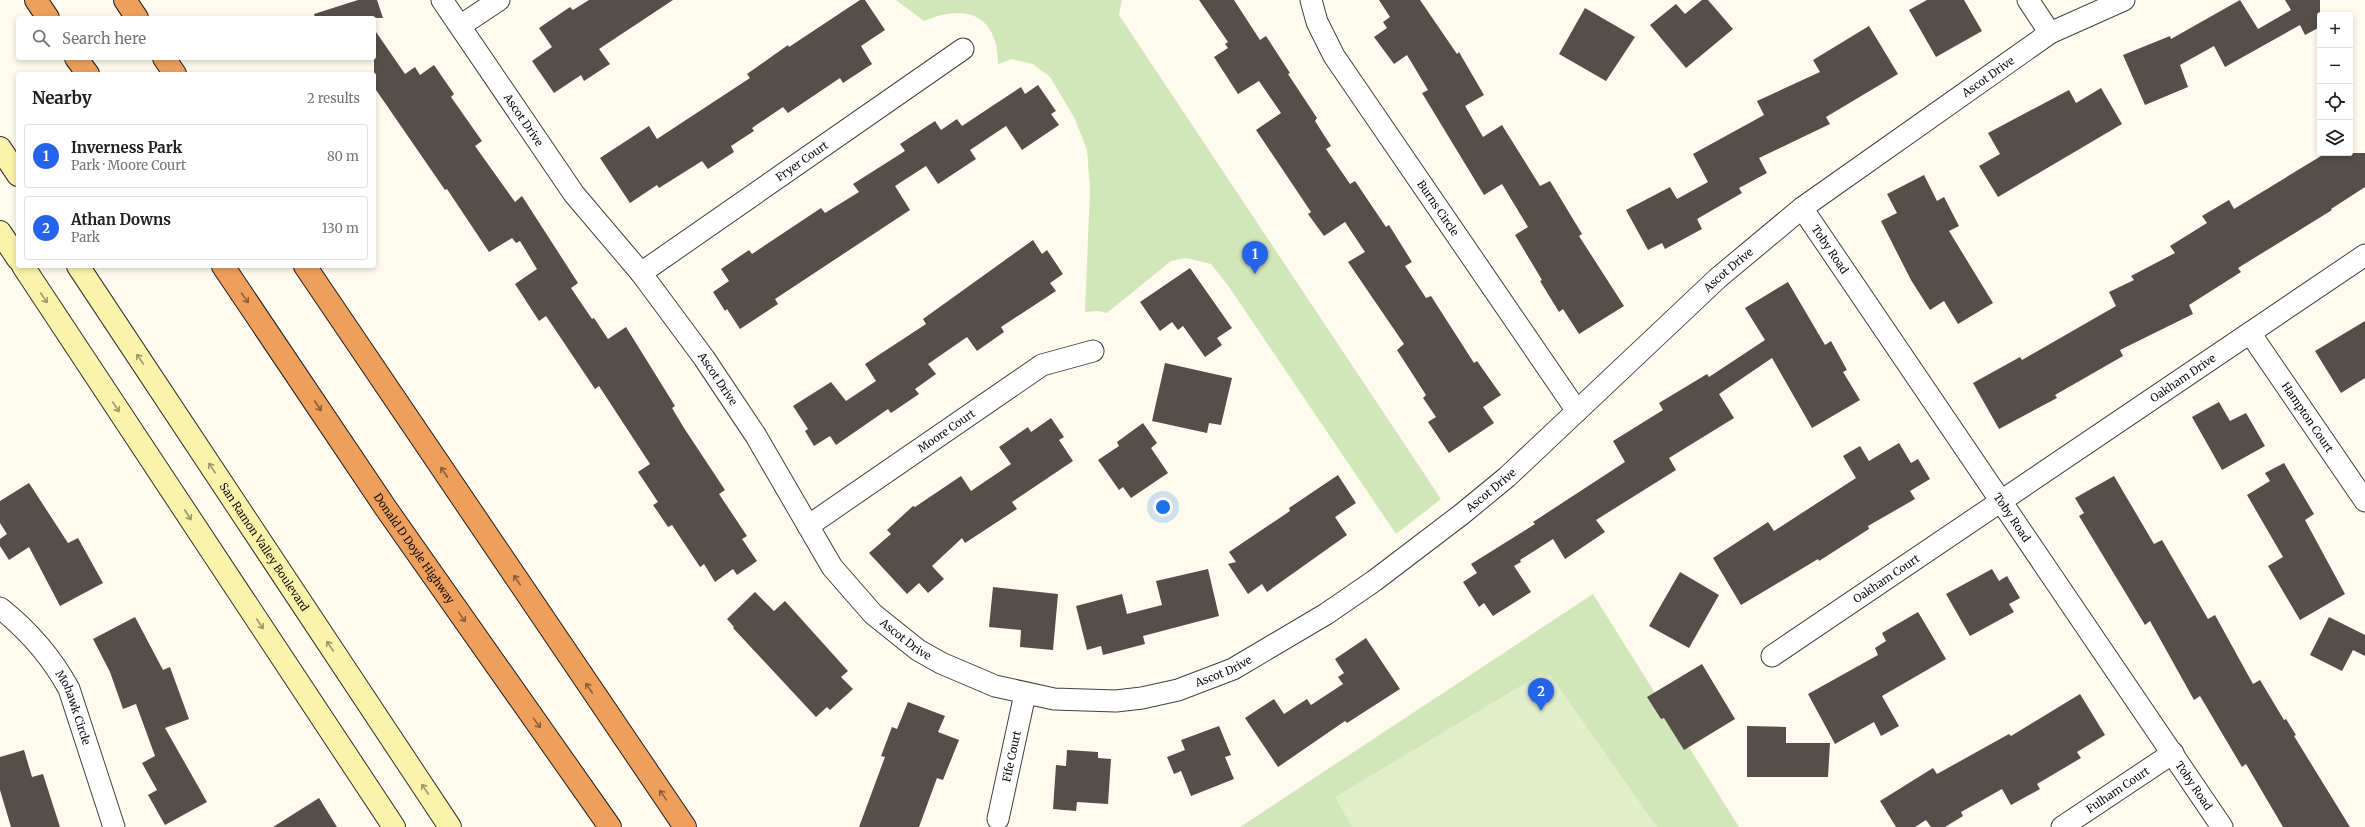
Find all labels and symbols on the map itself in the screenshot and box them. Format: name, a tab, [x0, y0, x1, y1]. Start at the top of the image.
street label: Ascot Drive	[1958, 53, 2017, 100]
street label: Ascot Drive	[500, 90, 547, 149]
street label: Fryer Court	[773, 138, 831, 184]
street label: Burns Circle	[1414, 177, 1462, 239]
street label: Toby Road	[1809, 222, 1852, 277]
pin: 1	[1242, 241, 1268, 274]
street label: Ascot Drive	[1700, 245, 1756, 296]
one-way arrow	[241, 292, 249, 303]
one-way arrow	[40, 293, 48, 304]
street label: Ascot Drive	[695, 349, 741, 408]
street label: Oakham Drive	[2147, 351, 2219, 405]
one-way arrow	[135, 354, 144, 365]
street label: Hampton Court	[2279, 379, 2337, 456]
one-way arrow	[314, 400, 322, 412]
one-way arrow	[112, 401, 120, 412]
street label: Moore Court	[915, 406, 978, 455]
one-way arrow	[207, 462, 215, 474]
street label: Ascot Drive	[1462, 465, 1519, 516]
one-way arrow	[440, 467, 448, 478]
street label: San Ramon Valley Boulevard	[217, 480, 312, 614]
street label: Donald D Doyle Highway	[371, 490, 458, 607]
street label: Toby Road	[1990, 490, 2034, 545]
your location	[1153, 497, 1173, 517]
one-way arrow	[184, 509, 192, 520]
street label: Oakham Court	[1850, 551, 1923, 606]
one-way arrow	[513, 575, 521, 586]
one-way arrow	[458, 611, 466, 622]
street label: Ascot Drive	[877, 615, 934, 663]
one-way arrow	[255, 618, 264, 629]
one-way arrow	[326, 641, 334, 652]
street label: Ascot Drive	[1192, 652, 1255, 690]
street label: Mohawk Circle	[52, 667, 94, 747]
pin: 2	[1528, 678, 1554, 711]
one-way arrow	[585, 682, 593, 693]
one-way arrow	[533, 718, 541, 729]
street label: Fife Court	[999, 729, 1024, 783]
street label: Toby Road	[2172, 758, 2216, 813]
street label: Fulham Court	[2083, 763, 2153, 816]
one-way arrow	[421, 784, 429, 795]
one-way arrow	[659, 790, 667, 801]

